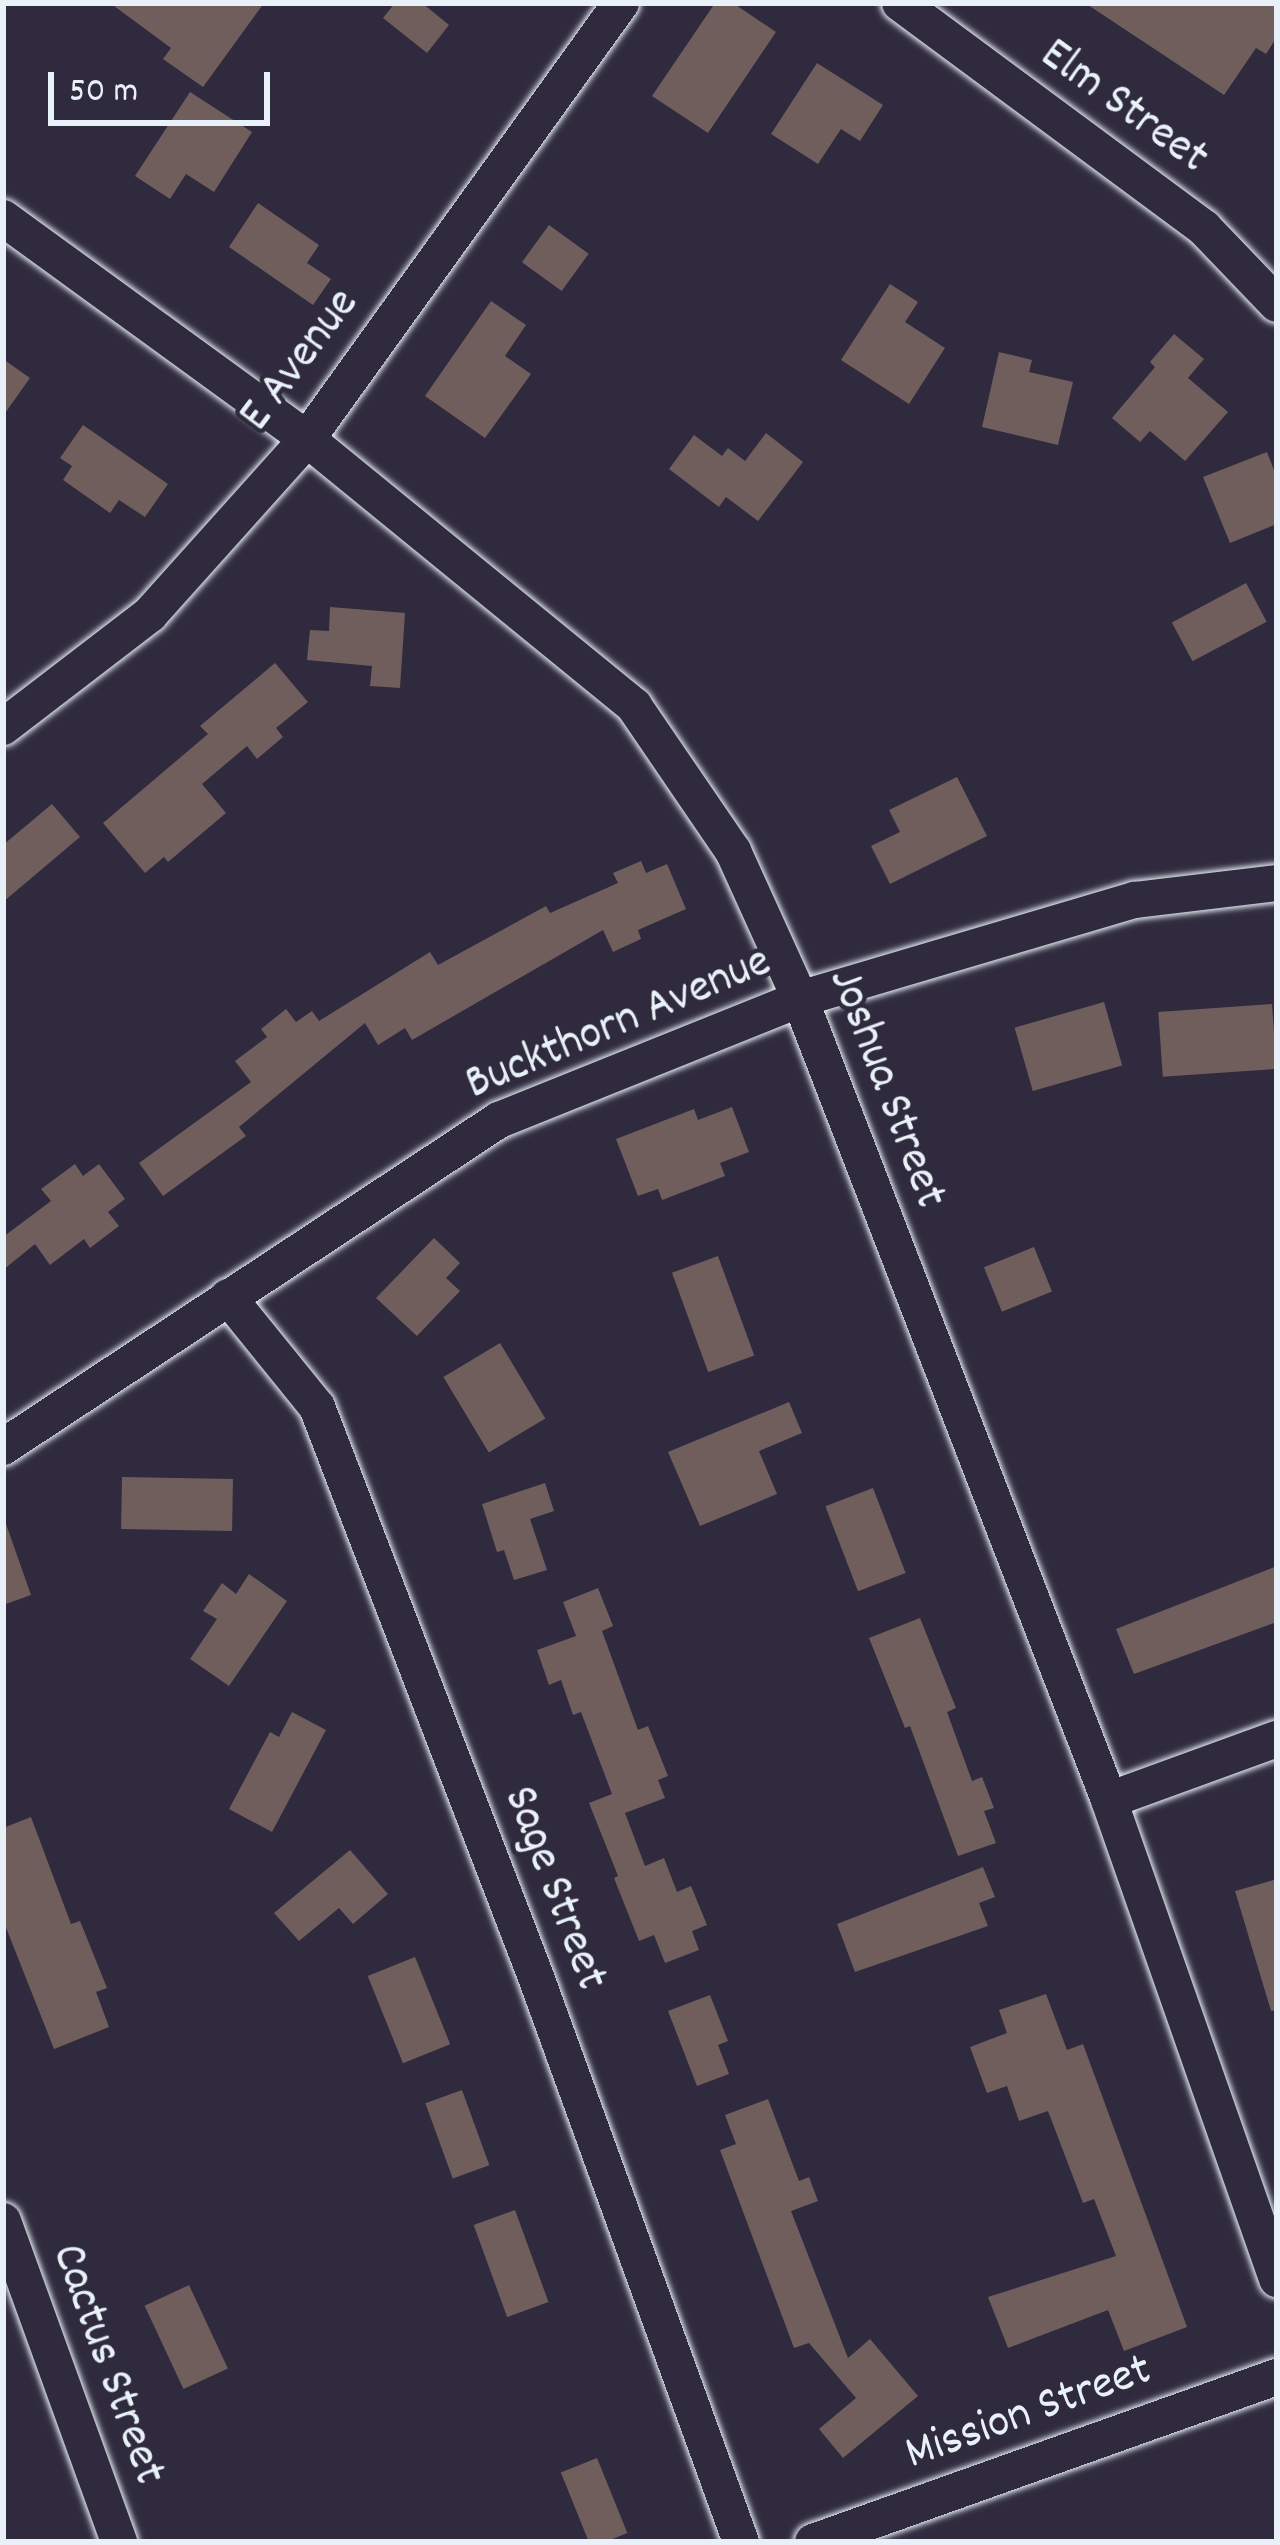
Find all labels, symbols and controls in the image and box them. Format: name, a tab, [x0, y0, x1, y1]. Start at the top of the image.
street label: Elm Street	[1028, 28, 1218, 188]
scale bar	[54, 48, 276, 122]
text: 50 m	[69, 67, 138, 119]
street label: E Avenue	[229, 278, 373, 444]
street label: Buckthorn Avenue	[458, 935, 780, 1115]
street label: Joshua Street	[813, 961, 957, 1217]
street label: Sage Street	[488, 1779, 618, 1999]
street label: Cactus Street	[36, 2237, 176, 2493]
street label: Mission Street	[898, 2343, 1160, 2485]

